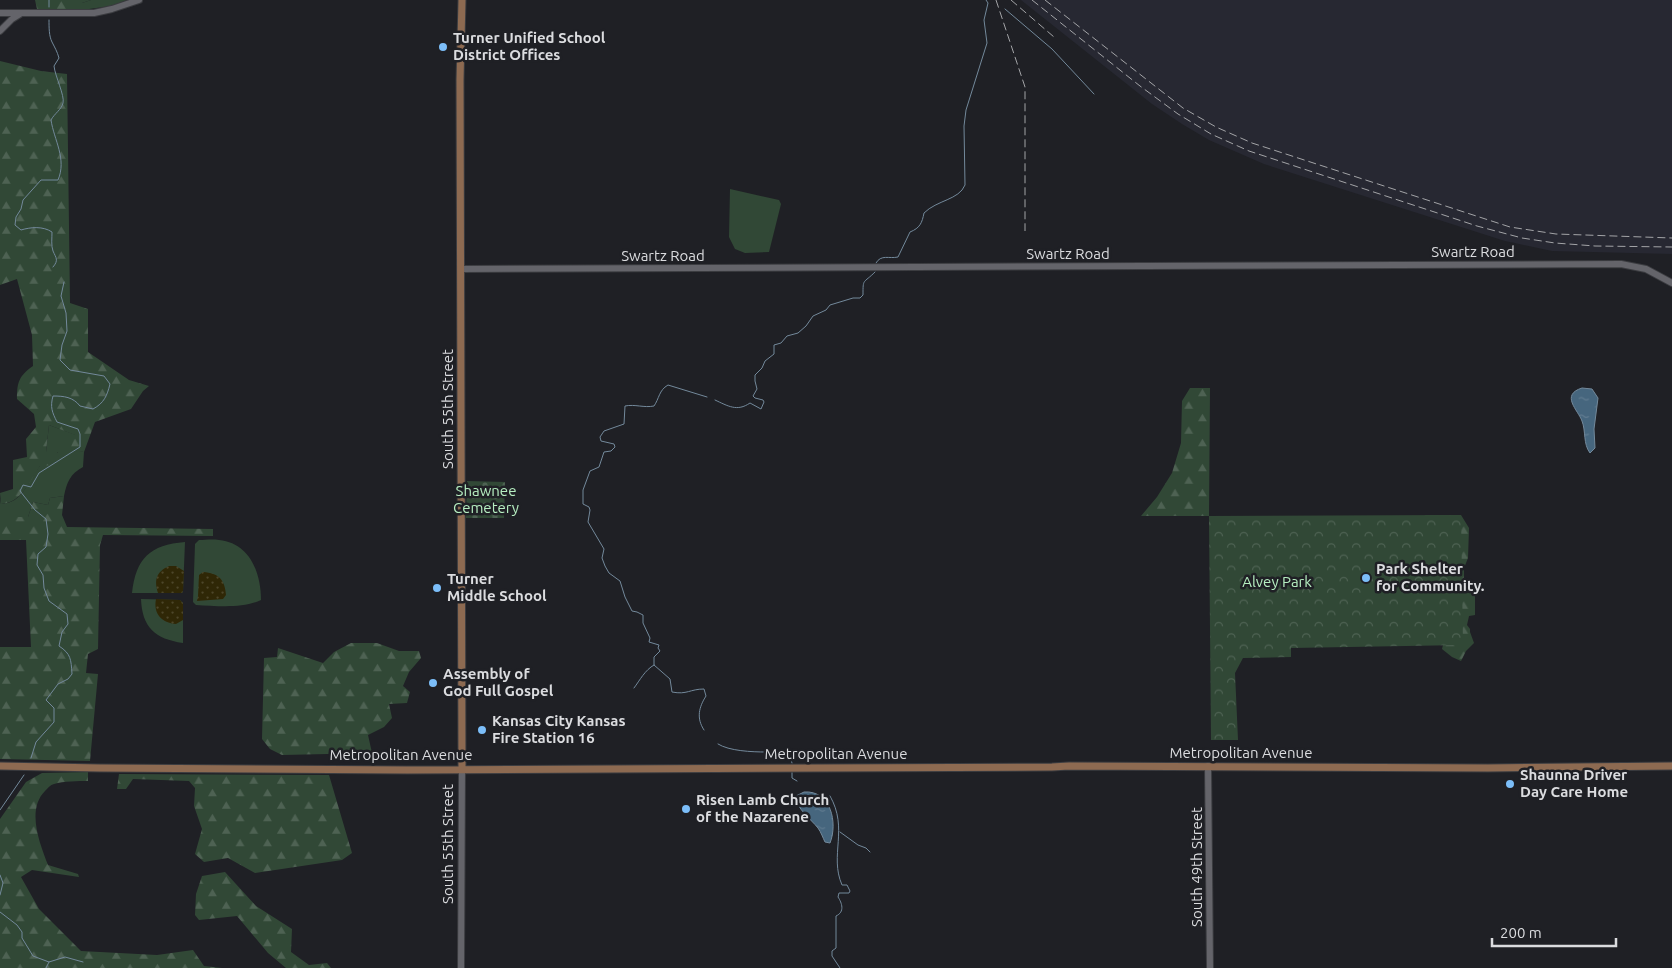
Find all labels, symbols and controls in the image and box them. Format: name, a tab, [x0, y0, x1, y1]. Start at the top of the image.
place label: Turner Unified School District Offices	[453, 29, 606, 63]
marker: Turner Unified School District Offices	[437, 41, 449, 53]
street label: Swartz Road	[1431, 243, 1515, 260]
street label: Swartz Road	[1026, 245, 1110, 262]
street label: Swartz Road	[621, 247, 705, 264]
street label: South 55th Street	[439, 349, 456, 469]
park label: Shawnee Cemetery	[453, 482, 519, 516]
place label: Park Shelter for Community.	[1376, 560, 1485, 594]
place label: Turner Middle School	[447, 570, 547, 604]
marker: Park Shelter for Community.	[1360, 572, 1372, 584]
park label: Alvey Park	[1242, 573, 1312, 590]
marker: Turner Middle School	[431, 582, 443, 594]
place label: Assembly of God Full Gospel	[443, 665, 554, 699]
marker: Assembly of God Full Gospel	[427, 677, 439, 689]
place label: Kansas City Kansas Fire Station 16	[492, 712, 626, 746]
marker: Kansas City Kansas Fire Station 16	[476, 724, 488, 736]
street label: Metropolitan Avenue	[1170, 744, 1312, 761]
street label: Metropolitan Avenue	[765, 745, 907, 762]
street label: Metropolitan Avenue	[330, 746, 472, 763]
place label: Shaunna Driver Day Care Home	[1520, 766, 1628, 800]
marker: Shaunna Driver Day Care Home	[1504, 778, 1516, 790]
street label: South 55th Street	[439, 784, 456, 904]
place label: Risen Lamb Church of the Nazarene	[696, 791, 829, 825]
marker: Risen Lamb Church of the Nazarene	[680, 803, 692, 815]
street label: South 49th Street	[1188, 807, 1205, 927]
scale bar	[1492, 916, 1616, 948]
text: 200 m	[1500, 924, 1542, 941]

